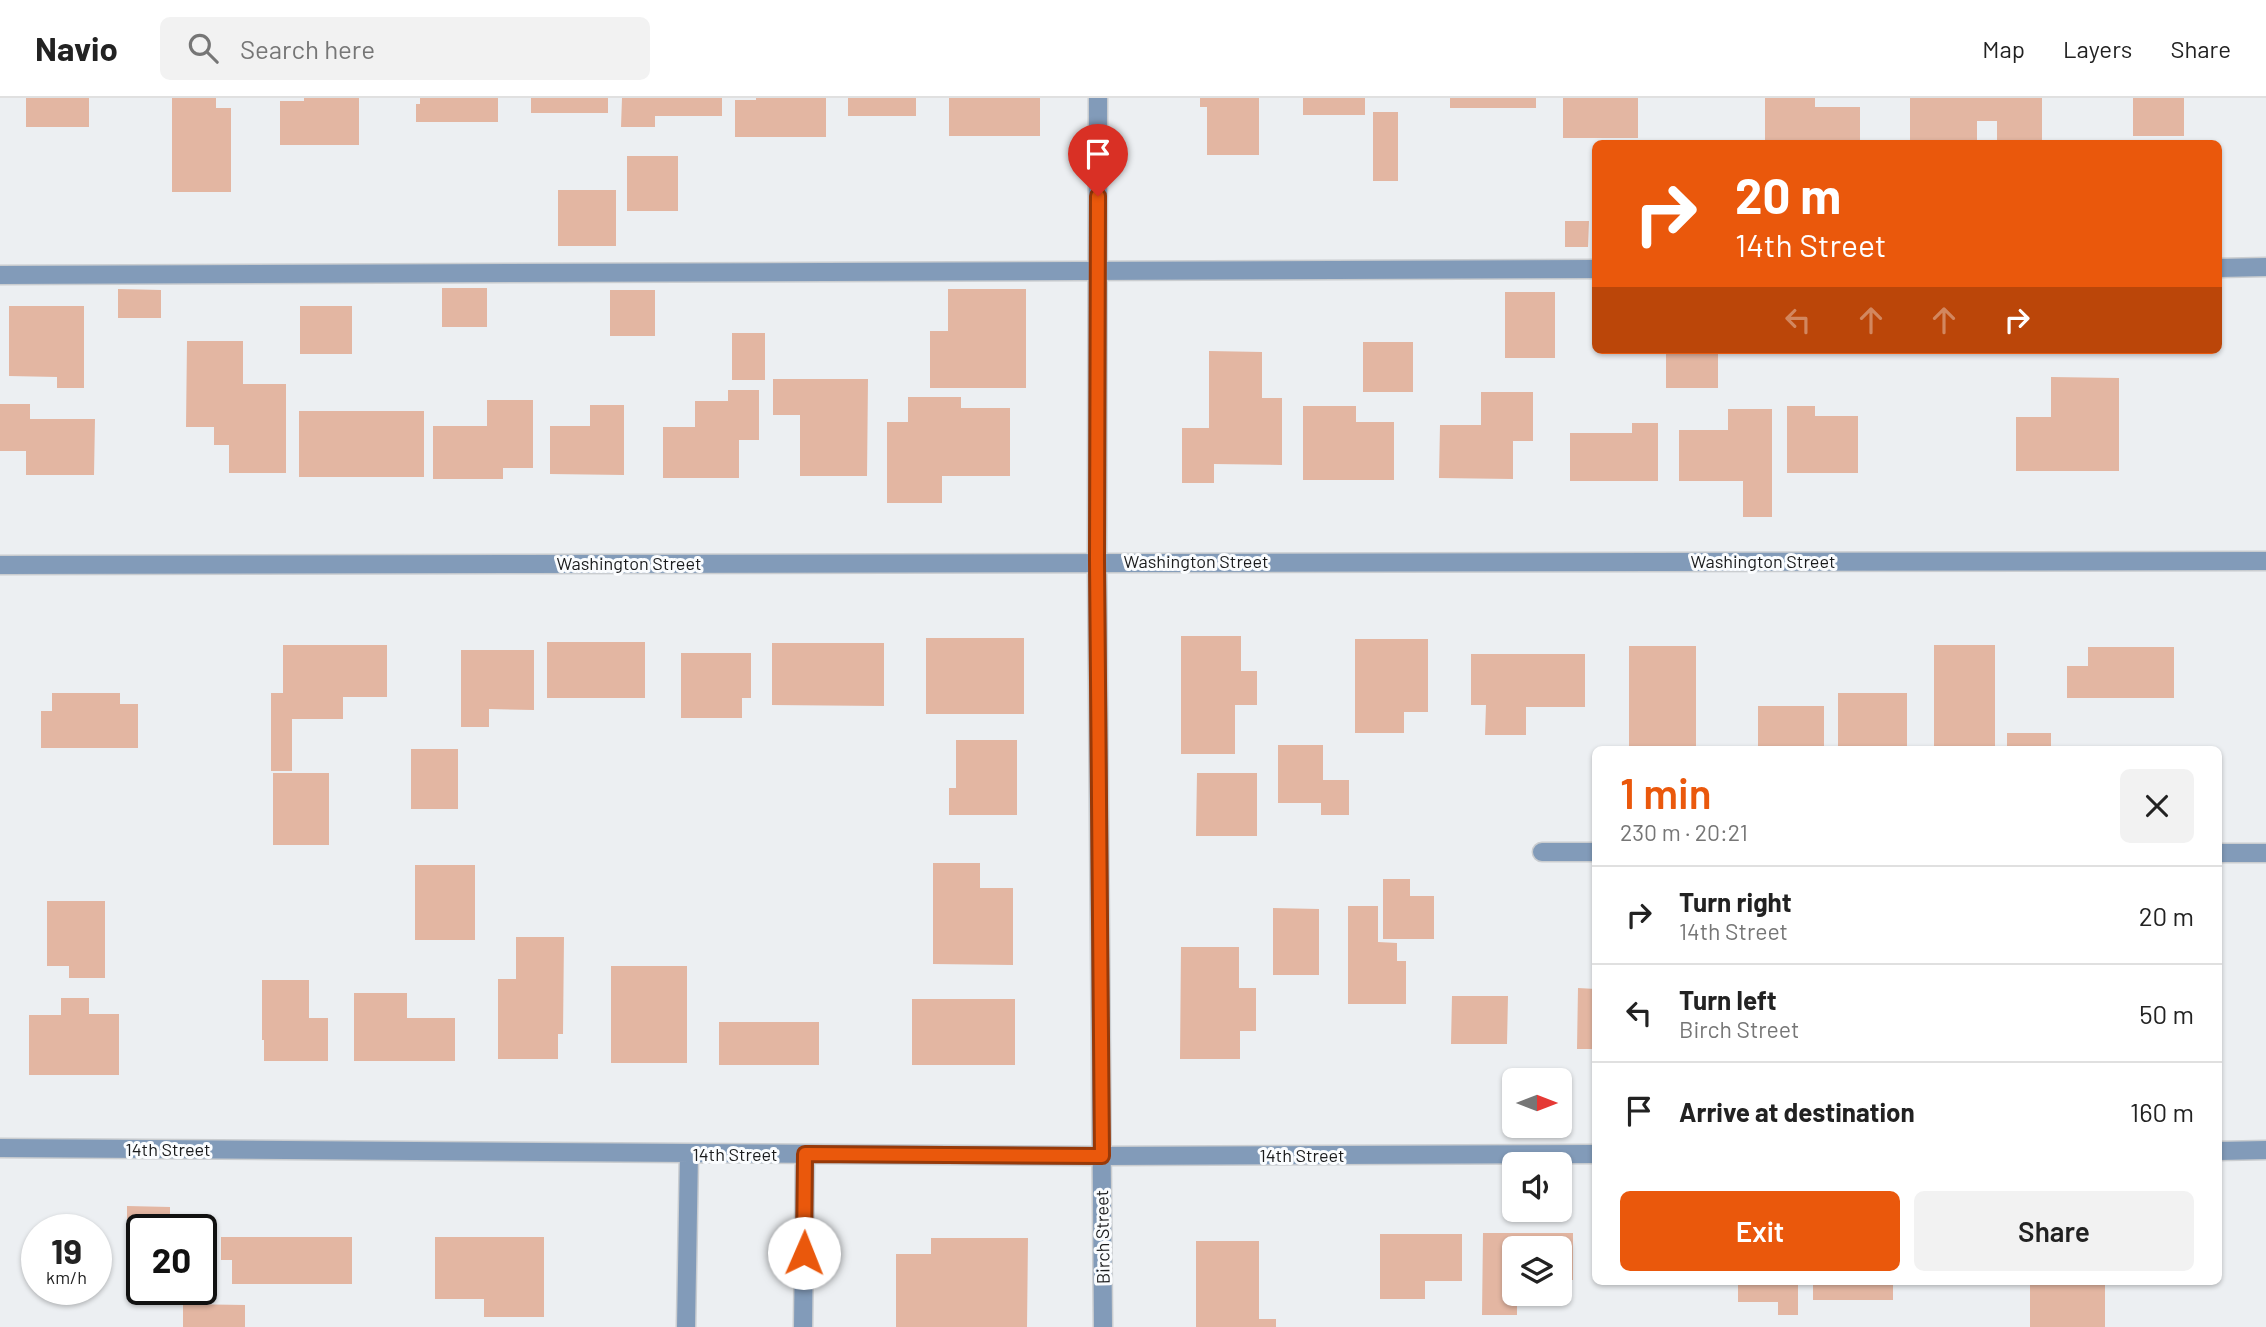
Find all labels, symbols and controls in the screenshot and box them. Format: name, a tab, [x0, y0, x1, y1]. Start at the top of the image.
search box	[160, 17, 650, 80]
text: Navio	[35, 28, 118, 68]
icon: search	[184, 29, 222, 67]
text: Search here	[240, 33, 375, 64]
text: Map	[1982, 34, 2025, 63]
text: Layers	[2063, 34, 2132, 63]
text: Share	[2170, 34, 2231, 63]
pin	[1068, 124, 1128, 196]
icon: arrive	[1079, 135, 1117, 173]
text: 20 m	[1735, 165, 1841, 224]
icon: right	[1620, 168, 1711, 259]
text: 14th Street	[1735, 225, 1887, 263]
icon: left	[1779, 301, 1817, 339]
icon: ahead	[1852, 301, 1890, 339]
icon: ahead	[1925, 301, 1963, 339]
icon: right	[1998, 301, 2036, 339]
street label: Washington Street	[1124, 550, 1268, 572]
street label: Washington Street	[1691, 550, 1835, 572]
street label: Washington Street	[557, 552, 701, 574]
text: 1 min	[1620, 767, 1712, 817]
button: close	[2120, 769, 2194, 843]
text: 230 m · 20:21	[1620, 818, 1748, 846]
text: Turn right	[1679, 886, 1792, 917]
icon: right	[1620, 896, 1658, 934]
text: 20 m	[2139, 900, 2194, 931]
text: 14th Street	[1679, 917, 1788, 945]
text: Turn left	[1679, 984, 1777, 1015]
icon: left	[1620, 994, 1658, 1032]
text: 50 m	[2139, 998, 2194, 1029]
text: Birch Street	[1679, 1015, 1799, 1043]
north arrow	[1502, 1068, 1572, 1138]
map controls	[1502, 1068, 1572, 1306]
icon: arrive	[1620, 1092, 1658, 1130]
text: Arrive at destination	[1679, 1096, 1915, 1127]
text: 160 m	[2130, 1096, 2194, 1127]
street label: 14th Street	[125, 1138, 211, 1160]
street label: 14th Street	[692, 1143, 778, 1165]
street label: 14th Street	[1259, 1144, 1345, 1166]
button: sound	[1502, 1152, 1572, 1222]
street label: Birch Street	[1090, 1190, 1114, 1284]
button: Exit	[1620, 1191, 1900, 1271]
button: Share	[1914, 1191, 2194, 1271]
speed limit sign: 20	[126, 1214, 217, 1305]
position arrow	[767, 1216, 841, 1290]
text: 19	[51, 1229, 82, 1271]
button: layers	[1502, 1236, 1572, 1306]
text: km/h	[46, 1266, 87, 1288]

